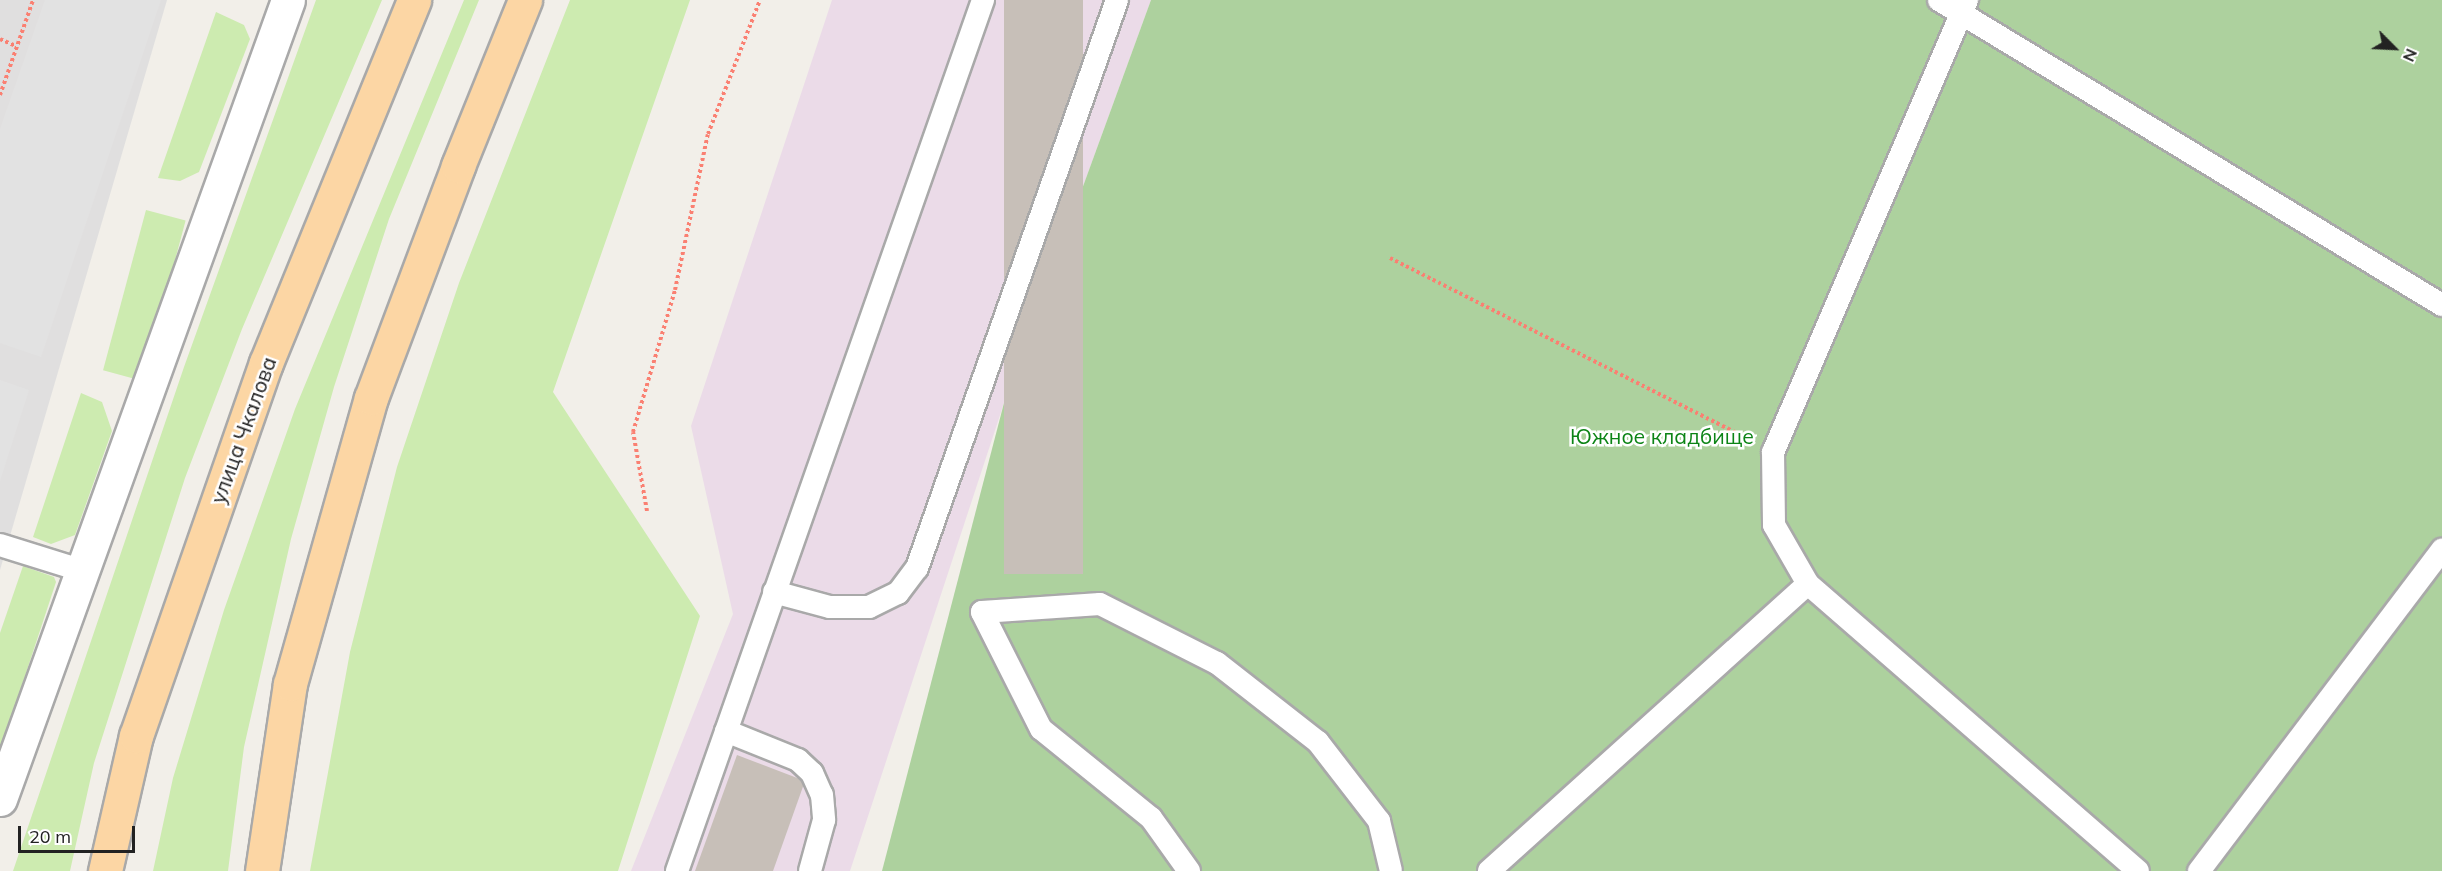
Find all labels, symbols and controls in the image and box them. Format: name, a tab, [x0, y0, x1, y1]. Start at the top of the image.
north arrow	[2364, 18, 2424, 78]
text: N	[2399, 46, 2422, 65]
street label: улица Чкалова	[205, 353, 281, 507]
park label: Южное кладбище	[1570, 423, 1754, 449]
scale bar	[21, 814, 138, 852]
text: 20 m	[29, 825, 71, 848]

